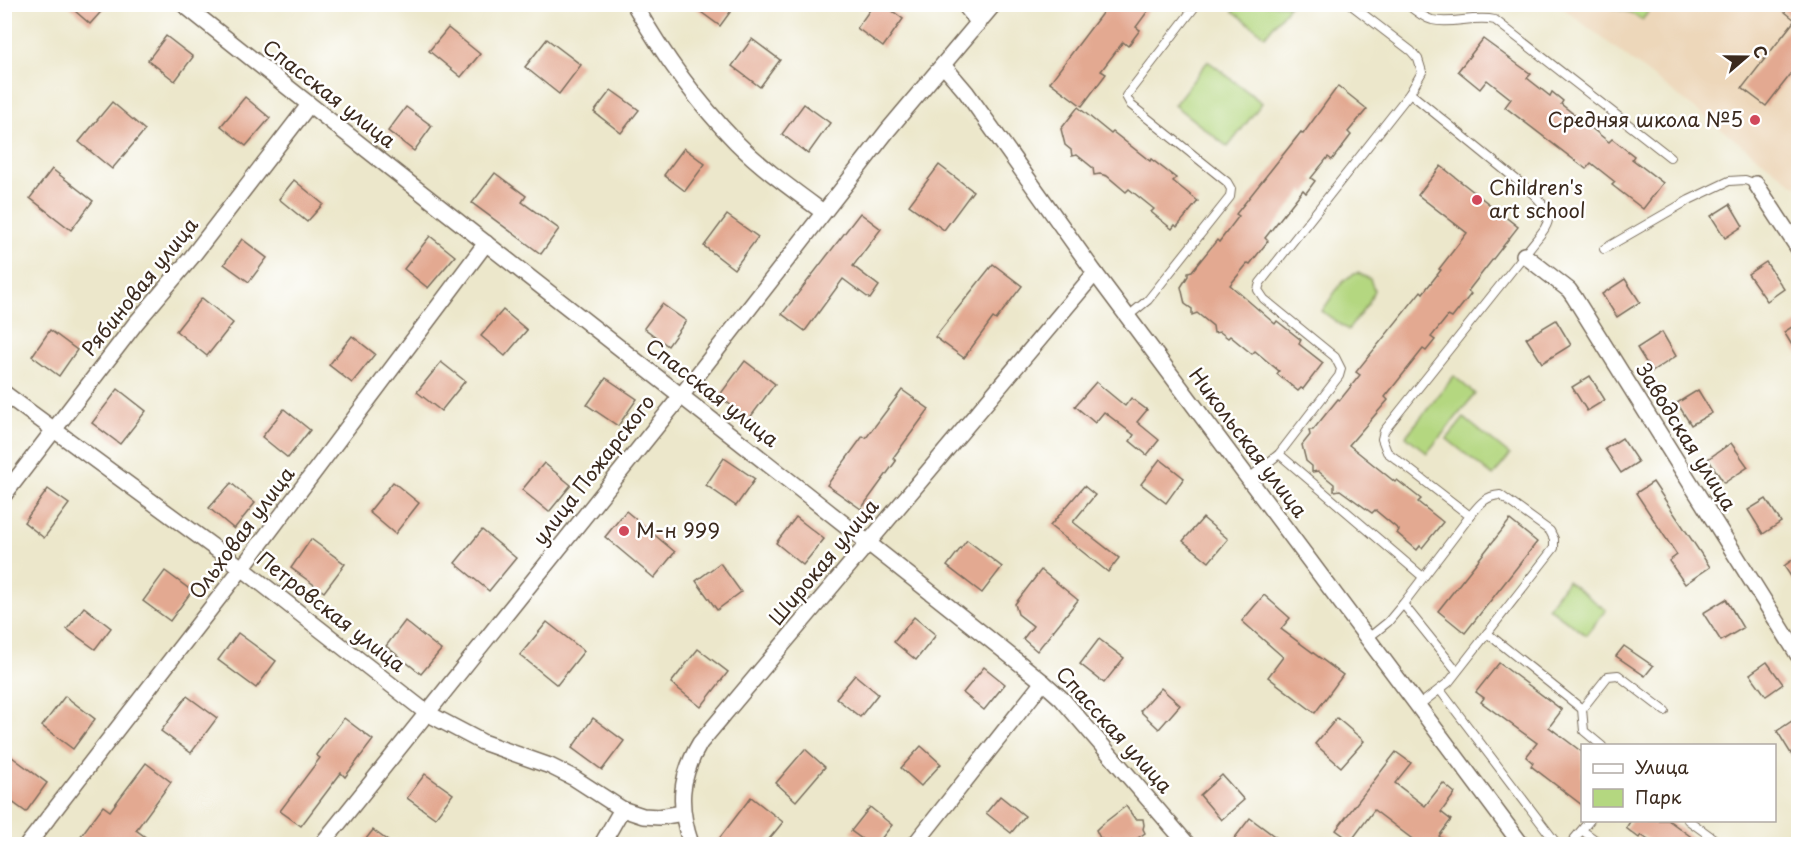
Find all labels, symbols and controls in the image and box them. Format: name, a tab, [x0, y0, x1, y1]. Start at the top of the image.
north arrow	[1716, 27, 1776, 87]
street label: Спасская улица	[257, 32, 403, 155]
text: С	[1748, 42, 1774, 61]
place label: Средняя школа №5	[1548, 104, 1743, 134]
marker: Средняя школа №5	[1748, 113, 1762, 127]
place label: Children's art school	[1489, 172, 1586, 225]
marker: Children's art school	[1470, 193, 1484, 207]
street label: Рябиновая улица	[74, 210, 205, 362]
street label: Спасская улица	[640, 331, 786, 454]
street label: Заводская улица	[1629, 357, 1745, 516]
street label: Никольская улица	[1182, 361, 1315, 524]
street label: улица Пожарского	[525, 388, 662, 551]
street label: Ольховая улица	[181, 459, 301, 605]
street label: Широкая улица	[761, 491, 886, 631]
place label: М-н 999	[636, 515, 720, 545]
marker: М-н 999	[617, 524, 631, 538]
street label: Петровская улица	[251, 544, 413, 679]
street label: Спасская улица	[1049, 659, 1180, 800]
legend	[1581, 744, 1776, 822]
text: Улица	[1635, 753, 1689, 780]
text: Парк	[1635, 783, 1682, 810]

